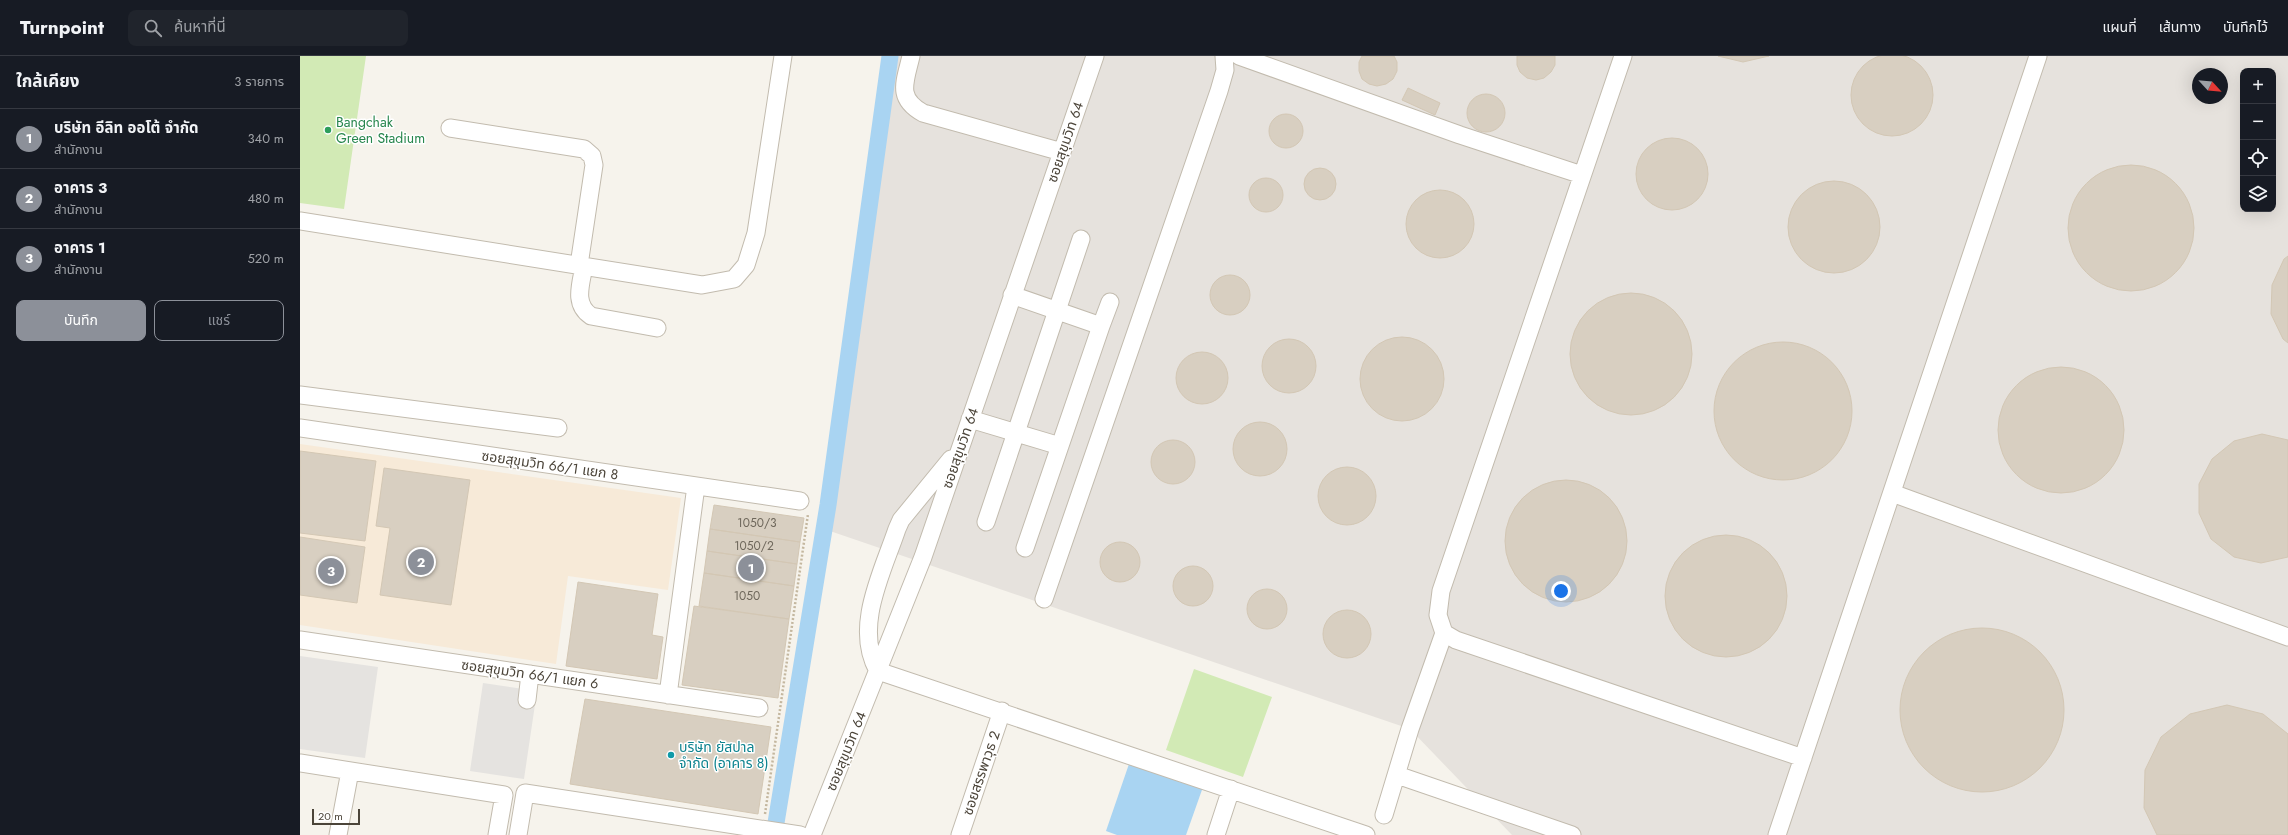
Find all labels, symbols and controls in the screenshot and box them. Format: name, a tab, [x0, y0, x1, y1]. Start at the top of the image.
search box	[128, 10, 408, 46]
text: Turnpoint	[20, 14, 104, 41]
text: ค้นหาที่นี่	[174, 16, 226, 38]
icon: search	[142, 17, 164, 39]
text: แผนที่	[2103, 17, 2137, 37]
text: เส้นทาง	[2159, 17, 2201, 37]
text: บันทึกไว้	[2223, 17, 2268, 37]
north arrow	[2192, 68, 2228, 104]
map controls	[2240, 68, 2276, 212]
button: +	[2240, 68, 2276, 104]
text: ใกล้เคียง	[16, 69, 79, 93]
text: 3 รายการ	[234, 72, 284, 91]
street label: ซอยสุขุมวิท 64	[1042, 99, 1088, 185]
button: −	[2240, 104, 2276, 140]
place label: Bangchak Green Stadium	[336, 112, 425, 148]
text: บริษัท อีลิท ออโต้ จำกัด	[54, 117, 199, 139]
marker: Bangchak Green Stadium	[323, 125, 333, 135]
text: 1	[26, 129, 32, 148]
text: 340 m	[247, 129, 284, 148]
text: สำนักงาน	[54, 140, 103, 159]
button: locate	[2240, 140, 2276, 176]
button: layers	[2240, 176, 2276, 212]
text: อาคาร 3	[54, 177, 107, 199]
text: 2	[25, 189, 33, 208]
text: 480 m	[247, 189, 284, 208]
text: สำนักงาน	[54, 200, 103, 219]
text: อาคาร 1	[54, 237, 106, 259]
text: 3	[25, 249, 33, 268]
text: 520 m	[247, 249, 284, 268]
text: สำนักงาน	[54, 260, 103, 279]
button: บันทึก	[16, 300, 146, 341]
button: แชร์	[154, 300, 284, 341]
street label: ซอยสุขุมวิท 64	[937, 405, 983, 491]
street label: ซอยสุขุมวิท 66/1 แยก 8	[480, 445, 620, 485]
house number: 1050/3	[737, 514, 777, 532]
house number: 1050/2	[734, 537, 774, 555]
pin: 2	[408, 547, 434, 577]
pin: 1	[738, 553, 764, 583]
pin: 3	[318, 556, 344, 586]
your location	[1551, 581, 1571, 601]
house number: 1050	[734, 587, 760, 605]
street label: ซอยสุขุมวิท 66/1 แยก 6	[460, 654, 600, 694]
street label: ซอยสุขุมวิท 64	[821, 708, 871, 794]
street label: ซอยสรรพาวุธ 2	[957, 728, 1005, 818]
place label: บริษัท ยัสปาล จำกัด (อาคาร 8)	[679, 737, 769, 773]
marker: บริษัท ยัสปาล จำกัด (อาคาร 8)	[666, 750, 676, 760]
scale bar	[312, 807, 360, 826]
text: 20 m	[318, 808, 343, 824]

